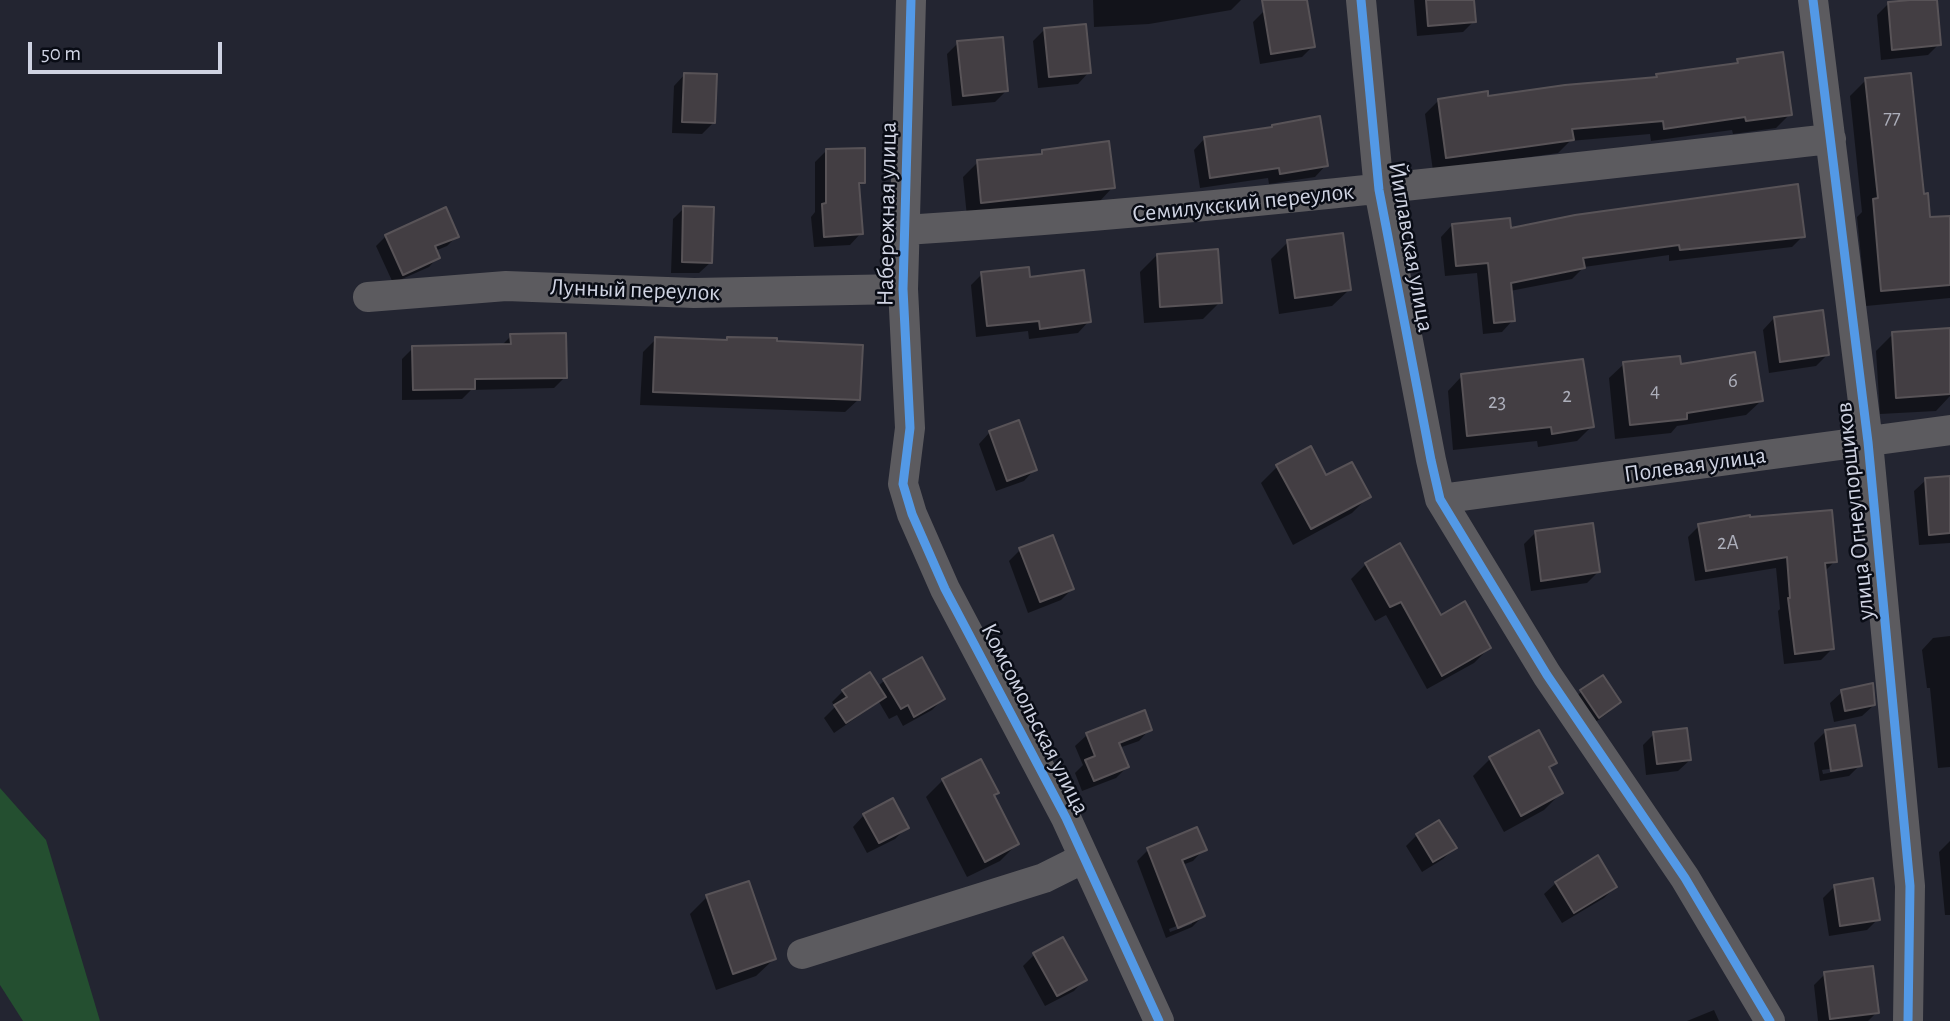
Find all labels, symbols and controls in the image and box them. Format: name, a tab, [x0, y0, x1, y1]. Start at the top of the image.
scale bar	[32, 28, 226, 72]
text: 50 m	[41, 43, 81, 64]
house number: 77	[1883, 105, 1901, 131]
street label: Набережная улица	[871, 121, 903, 307]
street label: Йиглавская улица	[1382, 160, 1440, 334]
street label: Семилукский переулок	[1131, 177, 1355, 229]
street label: Лунный переулок	[549, 273, 721, 307]
house number: 6	[1728, 368, 1738, 394]
house number: 4	[1650, 378, 1660, 404]
house number: 2	[1562, 383, 1572, 409]
house number: 23	[1488, 389, 1506, 415]
street label: улица Огнеупорщиков	[1829, 401, 1881, 621]
street label: Полевая улица	[1622, 441, 1768, 489]
house number: 2А	[1717, 530, 1739, 556]
street label: Комсомольская улица	[974, 618, 1096, 820]

